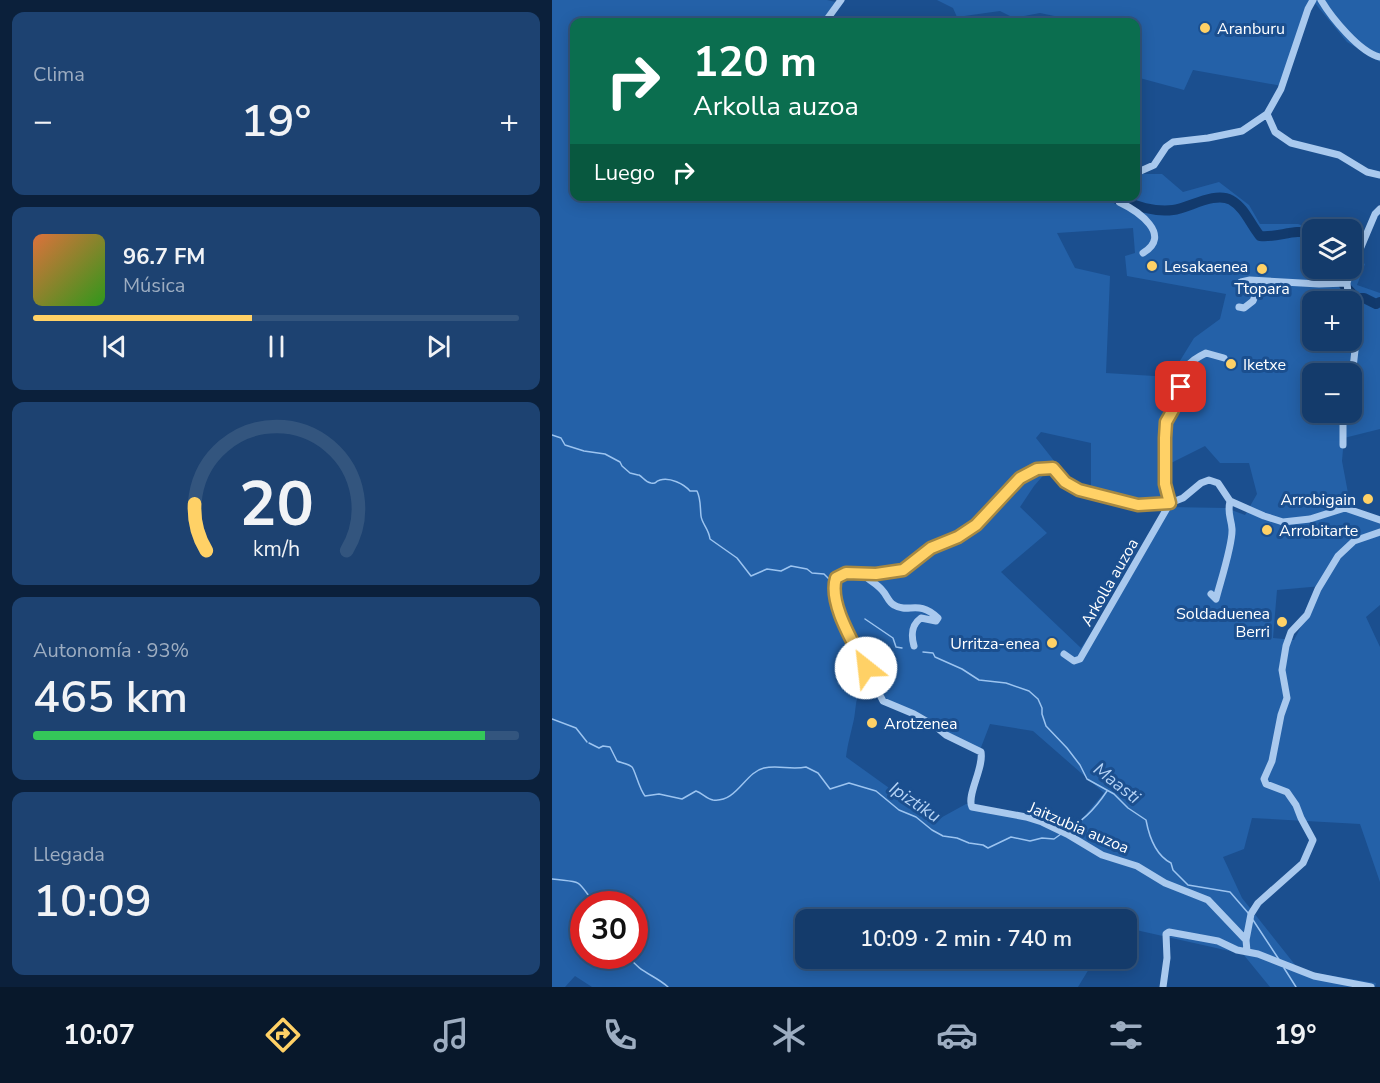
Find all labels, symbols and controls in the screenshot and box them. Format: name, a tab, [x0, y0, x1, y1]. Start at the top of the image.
place label: Aranburu	[1217, 18, 1285, 40]
marker: Aranburu	[1198, 21, 1212, 35]
text: 120 m	[693, 34, 817, 91]
icon: right	[594, 42, 672, 120]
text: Clima	[33, 61, 85, 88]
text: Arkolla auzoa	[693, 88, 859, 125]
text: 19°	[241, 91, 311, 152]
text: −	[33, 99, 53, 144]
text: +	[499, 99, 519, 144]
icon: right	[667, 156, 700, 189]
text: Luego	[594, 158, 655, 188]
map controls	[1302, 219, 1362, 423]
button: layers	[1302, 219, 1362, 279]
text: 96.7 FM	[123, 242, 205, 272]
place label: Lesakaenea	[1164, 256, 1248, 278]
marker: Lesakaenea	[1145, 259, 1159, 273]
marker: Ttopara	[1255, 262, 1269, 276]
text: Música	[123, 272, 185, 299]
place label: Ttopara	[1234, 278, 1290, 300]
button: +	[1302, 291, 1362, 351]
icon: previous	[98, 330, 131, 363]
icon: pause	[260, 330, 293, 363]
icon: next	[422, 330, 455, 363]
place label: Iketxe	[1243, 354, 1286, 376]
marker: Iketxe	[1224, 357, 1238, 371]
pin	[1155, 361, 1206, 412]
button: −	[1302, 363, 1362, 423]
icon: arrive	[1164, 370, 1197, 403]
text: 20	[239, 462, 313, 547]
place label: Arrobigain	[1280, 489, 1356, 511]
marker: Arrobigain	[1361, 492, 1375, 506]
place label: Arrobitarte	[1279, 520, 1358, 542]
marker: Arrobitarte	[1260, 523, 1274, 537]
text: km/h	[252, 534, 300, 564]
street label: Arkolla auzoa	[1076, 534, 1144, 631]
place label: Soldaduenea Berri	[1176, 603, 1270, 643]
marker: Soldaduenea Berri	[1275, 615, 1289, 629]
place label: Urritza-enea	[950, 633, 1040, 655]
position arrow	[834, 636, 898, 700]
marker: Urritza-enea	[1045, 636, 1059, 650]
text: Autonomía · 93%	[33, 637, 189, 664]
text: 465 km	[33, 667, 188, 728]
place label: Arotzenea	[884, 713, 958, 735]
marker: Arotzenea	[865, 716, 879, 730]
water label: Maasti	[1089, 757, 1146, 809]
water label: Ipiztiku	[885, 776, 945, 828]
street label: Jaitzubia auzoa	[1024, 796, 1132, 859]
text: Llegada	[33, 841, 105, 868]
text: 10:09	[33, 871, 152, 932]
speed limit sign: 30	[570, 891, 648, 969]
text: 10:09 · 2 min · 740 m	[860, 924, 1072, 954]
icon: directions	[262, 1014, 304, 1056]
icon: music	[430, 1014, 472, 1056]
icon: phone	[599, 1014, 641, 1056]
icon: climate	[768, 1014, 810, 1056]
icon: car	[936, 1014, 978, 1056]
icon: filters	[1105, 1014, 1147, 1056]
text: 10:07	[63, 1017, 135, 1054]
text: 19°	[1274, 1017, 1317, 1054]

